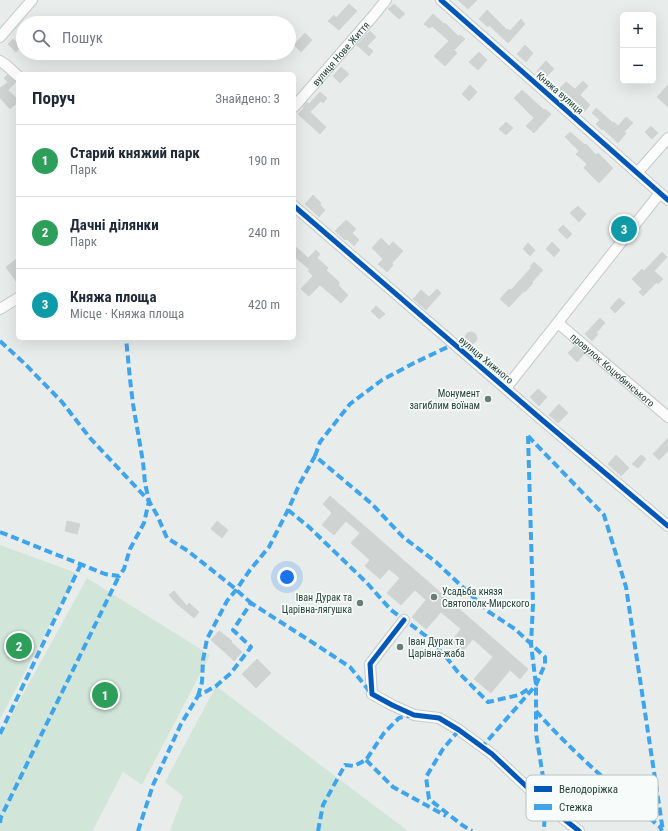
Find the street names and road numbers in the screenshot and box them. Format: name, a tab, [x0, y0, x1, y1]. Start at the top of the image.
street label: вулиця Нове Життя	[310, 19, 372, 88]
street label: Княжа вулиця	[534, 70, 586, 116]
street label: провулок Коцюбинського	[569, 331, 657, 409]
street label: вулиця Хижного	[457, 334, 515, 386]

